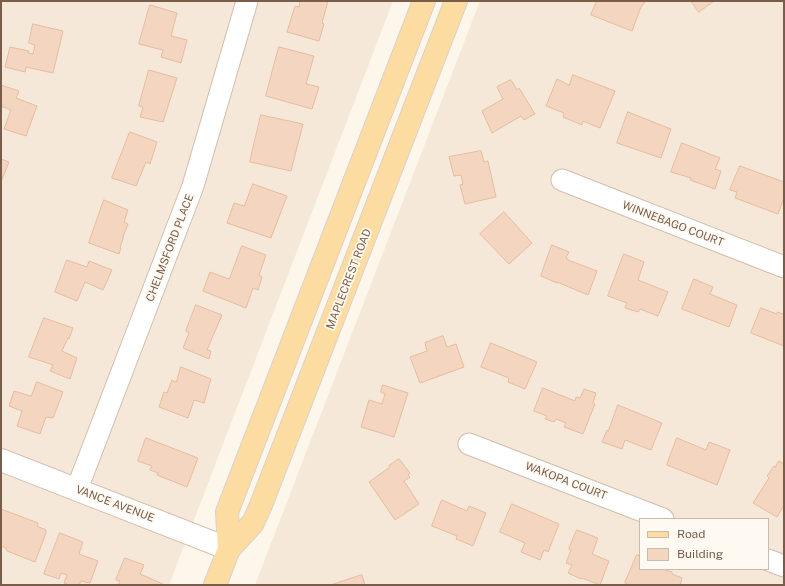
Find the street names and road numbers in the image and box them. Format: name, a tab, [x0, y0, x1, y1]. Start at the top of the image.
street label: CHELMSFORD PLACE	[143, 192, 197, 304]
street label: WINNEBAGO COURT	[620, 199, 726, 249]
street label: MAPLECREST ROAD	[324, 227, 374, 331]
street label: WAKOPA COURT	[523, 459, 609, 503]
street label: VANCE AVENUE	[74, 483, 156, 525]

